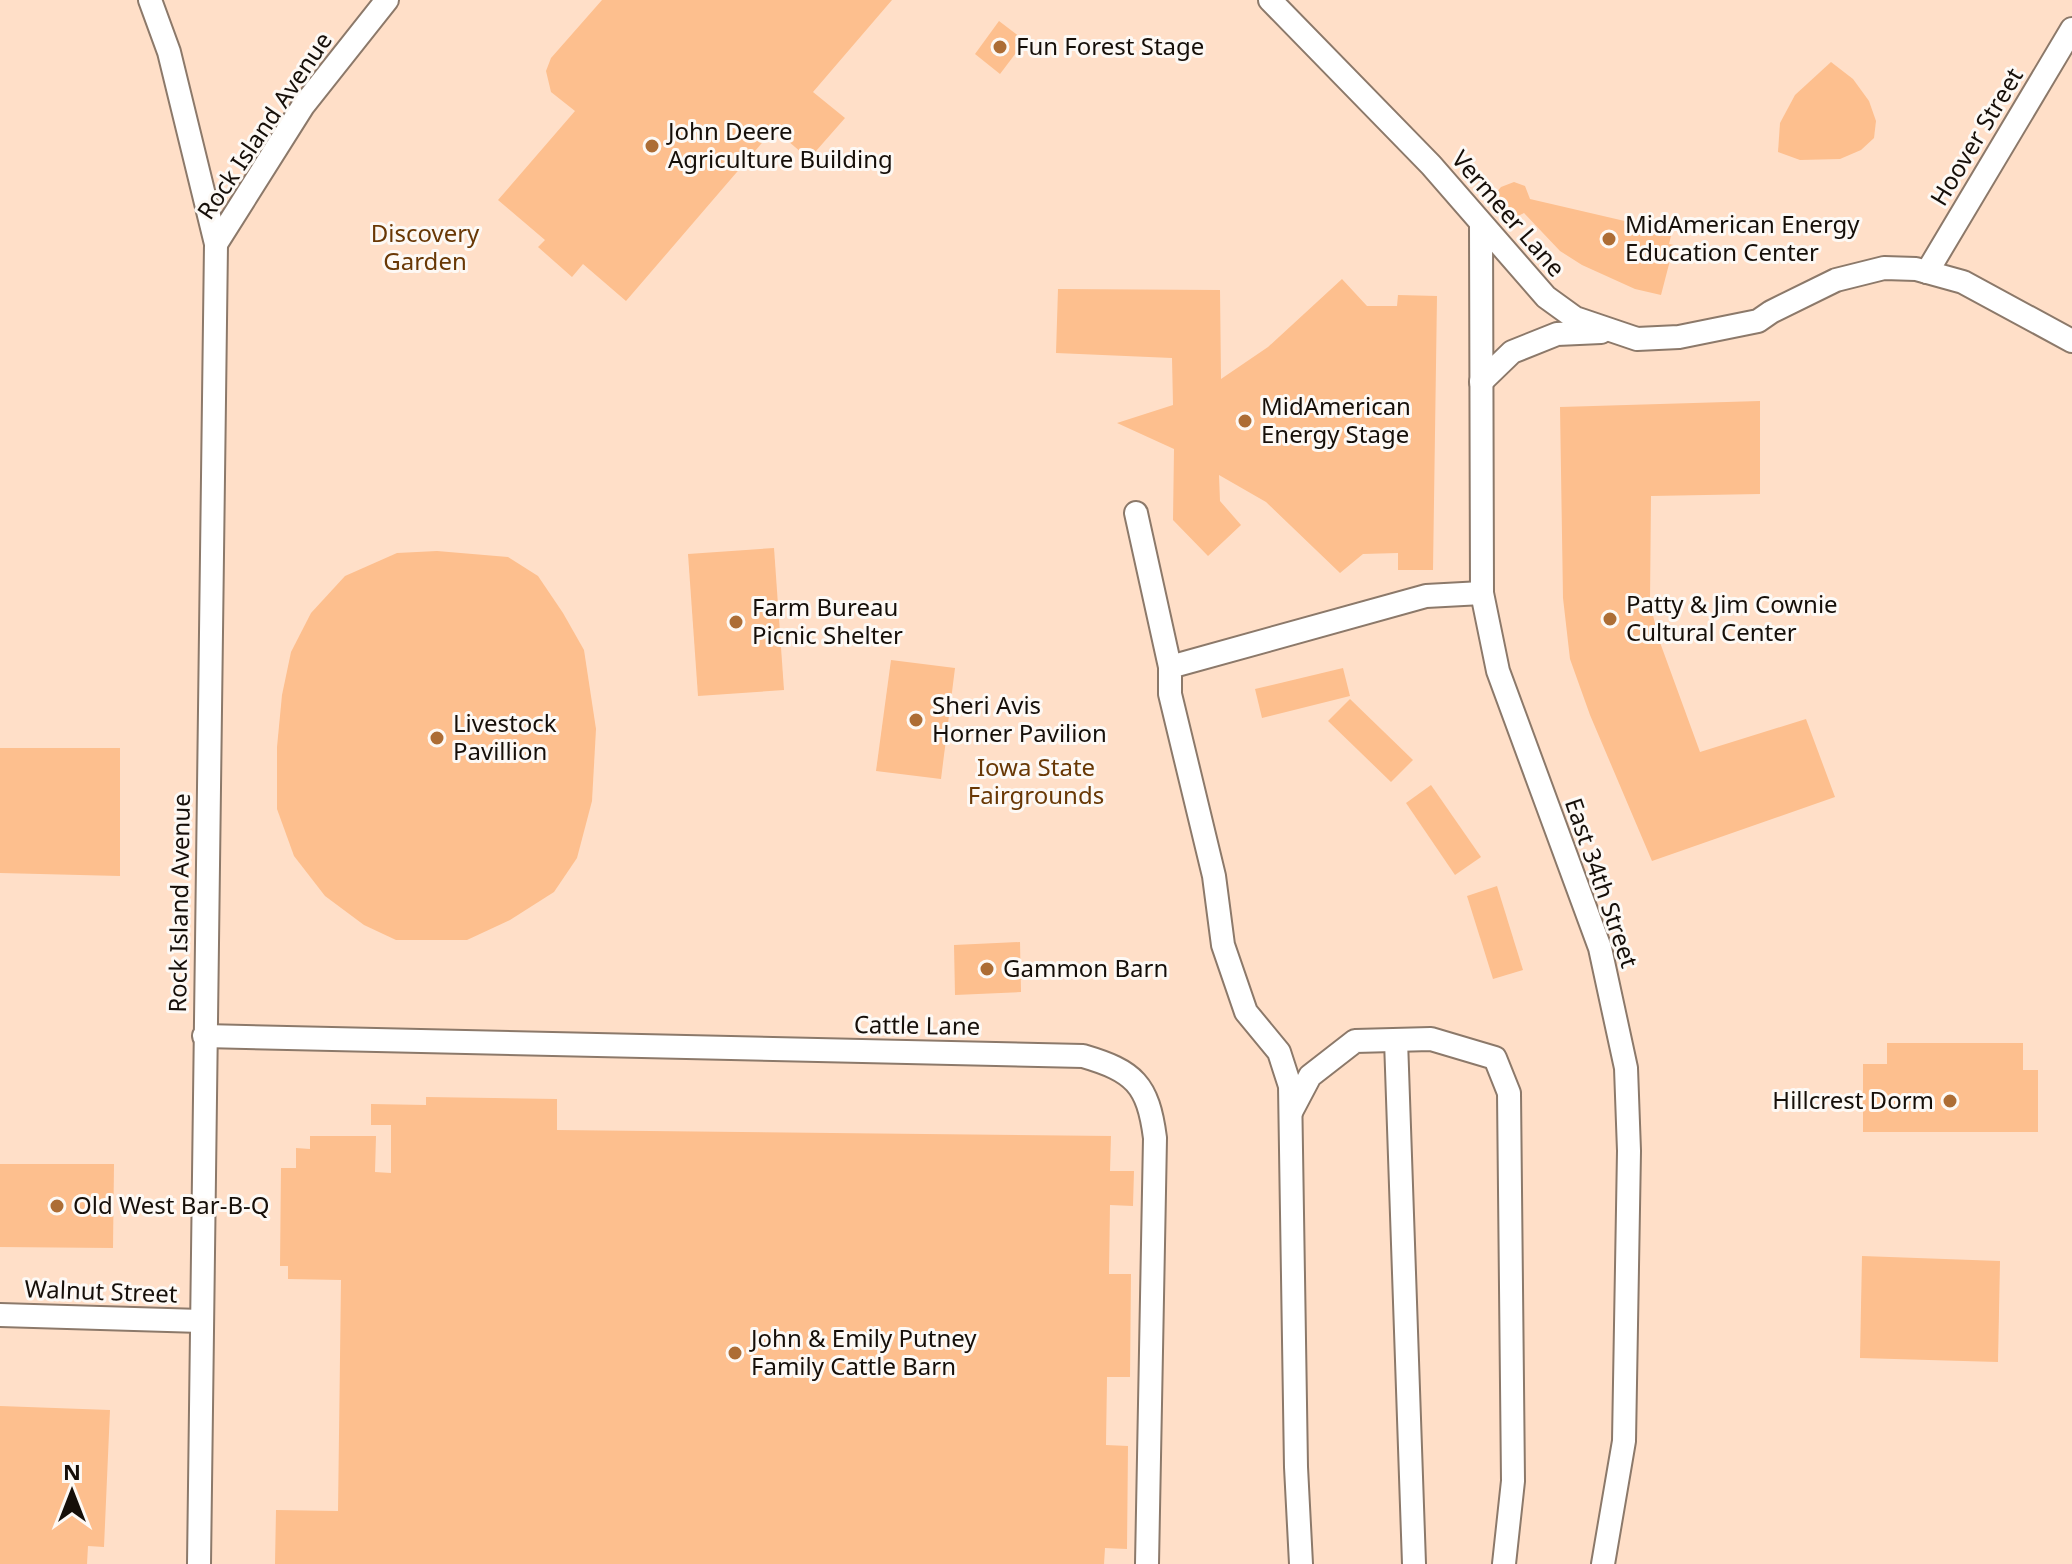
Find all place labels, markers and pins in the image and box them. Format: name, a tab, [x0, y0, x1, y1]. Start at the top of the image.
place label: Fun Forest Stage	[1016, 29, 1204, 62]
marker: Fun Forest Stage	[991, 38, 1009, 56]
place label: John Deere Agriculture Building	[666, 114, 893, 175]
marker: John Deere Agriculture Building	[643, 137, 661, 155]
place label: MidAmerican Energy Education Center	[1625, 207, 1860, 268]
marker: MidAmerican Energy Education Center	[1600, 230, 1618, 248]
place label: MidAmerican Energy Stage	[1261, 389, 1411, 450]
marker: MidAmerican Energy Stage	[1236, 412, 1254, 430]
place label: Patty & Jim Cownie Cultural Center	[1626, 587, 1838, 648]
place label: Farm Bureau Picnic Shelter	[752, 590, 903, 651]
marker: Patty & Jim Cownie Cultural Center	[1601, 610, 1619, 628]
marker: Farm Bureau Picnic Shelter	[727, 613, 745, 631]
place label: Sheri Avis Horner Pavilion	[932, 688, 1107, 749]
place label: Livestock Pavillion	[453, 706, 557, 767]
marker: Sheri Avis Horner Pavilion	[907, 711, 925, 729]
marker: Livestock Pavillion	[428, 729, 446, 747]
place label: Gammon Barn	[1003, 951, 1168, 984]
marker: Gammon Barn	[978, 960, 996, 978]
place label: Hillcrest Dorm	[1772, 1083, 1934, 1116]
marker: Hillcrest Dorm	[1941, 1092, 1959, 1110]
place label: Old West Bar-B-Q	[73, 1188, 270, 1221]
marker: Old West Bar-B-Q	[48, 1197, 66, 1215]
place label: John & Emily Putney Family Cattle Barn	[749, 1321, 977, 1382]
marker: John & Emily Putney Family Cattle Barn	[726, 1344, 744, 1362]

